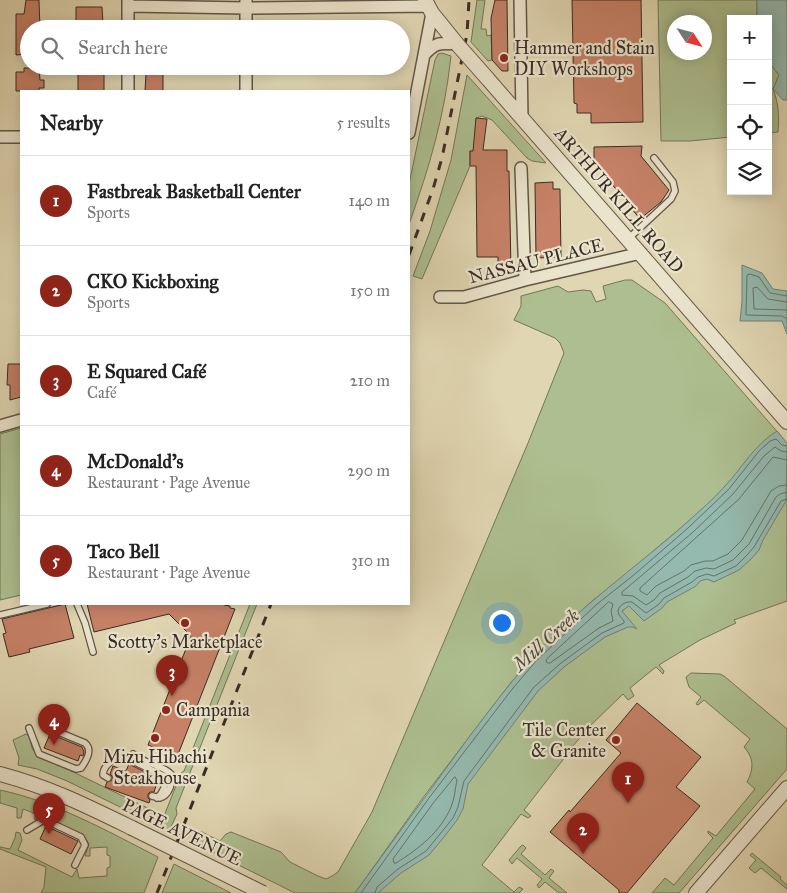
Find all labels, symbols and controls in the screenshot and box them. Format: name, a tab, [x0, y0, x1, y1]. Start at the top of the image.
north arrow	[667, 15, 712, 60]
map controls	[727, 15, 772, 195]
button: +	[727, 15, 772, 60]
search box	[20, 20, 410, 75]
icon: search	[38, 34, 66, 62]
text: Search here	[78, 36, 168, 59]
place label: Hammer and Stain DIY Workshops	[514, 37, 655, 80]
marker: Hammer and Stain DIY Workshops	[498, 52, 510, 64]
button: −	[727, 60, 772, 105]
button: locate	[727, 105, 772, 150]
text: Nearby	[40, 110, 103, 136]
text: 5 results	[336, 113, 390, 132]
street label: ARTHUR KILL ROAD	[549, 122, 688, 277]
button: layers	[727, 150, 772, 195]
text: Fastbreak Basketball Center	[87, 180, 301, 203]
text: 1	[53, 191, 59, 210]
text: 140 m	[349, 191, 390, 210]
text: Sports	[87, 203, 130, 222]
street label: NASSAU PLACE	[466, 234, 606, 288]
text: CKO Kickboxing	[87, 270, 218, 293]
text: 2	[52, 281, 60, 300]
text: 150 m	[350, 281, 390, 300]
text: Sports	[87, 293, 130, 312]
text: E Squared Café	[87, 360, 207, 383]
text: 3	[53, 371, 59, 390]
text: 210 m	[350, 371, 390, 390]
text: Café	[87, 383, 117, 402]
text: McDonald's	[87, 450, 183, 473]
text: 4	[52, 461, 60, 480]
text: 290 m	[347, 461, 390, 480]
text: Restaurant · Page Avenue	[87, 473, 250, 492]
text: Taco Bell	[87, 540, 159, 563]
text: 5	[52, 551, 60, 570]
text: 310 m	[351, 551, 390, 570]
text: Restaurant · Page Avenue	[87, 563, 250, 582]
water label: Mill Creek	[507, 604, 584, 677]
your location	[489, 610, 515, 636]
marker: Scotty's Marketplace	[179, 617, 191, 629]
place label: Scotty's Marketplace	[108, 631, 262, 653]
pin: 3	[156, 655, 188, 696]
place label: Campania	[176, 699, 250, 721]
pin: 4	[38, 704, 70, 745]
marker: Campania	[160, 704, 172, 716]
place label: Tile Center & Granite	[522, 719, 606, 762]
marker: Mizu Hibachi Steakhouse	[149, 732, 161, 744]
marker: Tile Center & Granite	[610, 734, 622, 746]
place label: Mizu Hibachi Steakhouse	[103, 746, 207, 789]
pin: 1	[612, 762, 644, 803]
pin: 5	[33, 793, 65, 834]
street label: PAGE AVENUE	[119, 794, 245, 870]
pin: 2	[567, 813, 599, 854]

